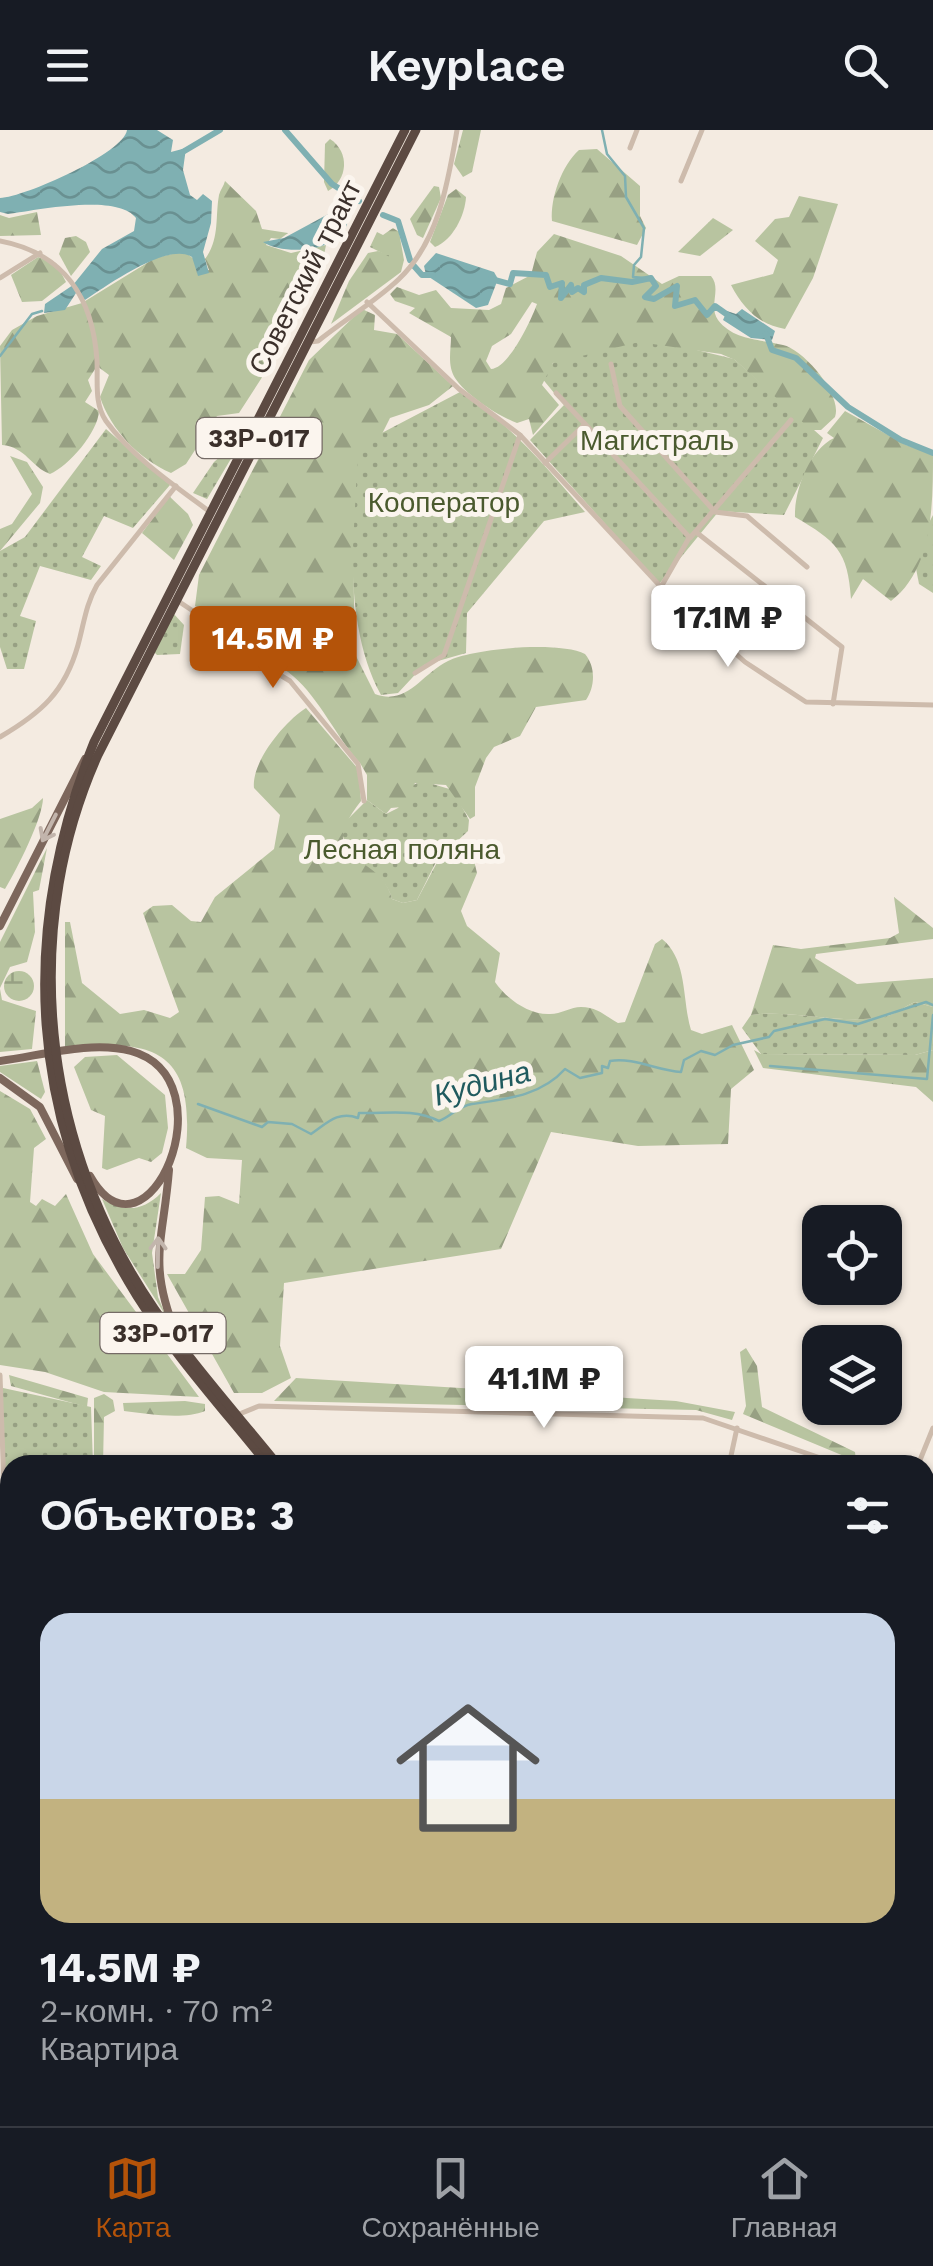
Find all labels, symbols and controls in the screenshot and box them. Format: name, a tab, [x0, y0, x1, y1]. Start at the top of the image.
icon: menu	[40, 38, 95, 93]
icon: search	[838, 38, 893, 93]
text: Keyplace	[367, 39, 566, 92]
street label: Советский тракт	[242, 174, 368, 380]
road number: 33Р-017	[196, 418, 322, 458]
park label: Магистраль	[580, 424, 734, 457]
park label: Кооператор	[368, 486, 520, 519]
pin: 17.1M ₽	[636, 585, 820, 670]
text: 17.1M ₽	[673, 598, 783, 636]
pin: 14.5M ₽	[181, 606, 365, 691]
text: 14.5M ₽	[212, 619, 334, 657]
one-way arrow	[39, 813, 58, 843]
park label: Лесная поляна	[304, 833, 501, 866]
water label: Кудина	[430, 1053, 534, 1113]
map controls	[802, 1205, 902, 1425]
button: locate	[802, 1205, 902, 1305]
one-way arrow	[148, 1237, 167, 1269]
road number: 33Р-017	[100, 1313, 226, 1353]
button: layers	[802, 1325, 902, 1425]
pin: 41.1M ₽	[452, 1346, 636, 1431]
text: 41.1M ₽	[487, 1359, 601, 1397]
icon: filters	[840, 1488, 895, 1543]
text: Объектов: 3	[40, 1491, 295, 1540]
icon: home	[378, 1678, 558, 1858]
text: 14.5M ₽	[40, 1943, 201, 1992]
text: 2-комн. · 70 m²	[40, 1992, 273, 2030]
text: Квартира	[40, 2030, 178, 2068]
tab: Карта	[96, 2151, 170, 2244]
tab: Сохранённые	[362, 2151, 540, 2244]
tab: Главная	[731, 2151, 837, 2244]

